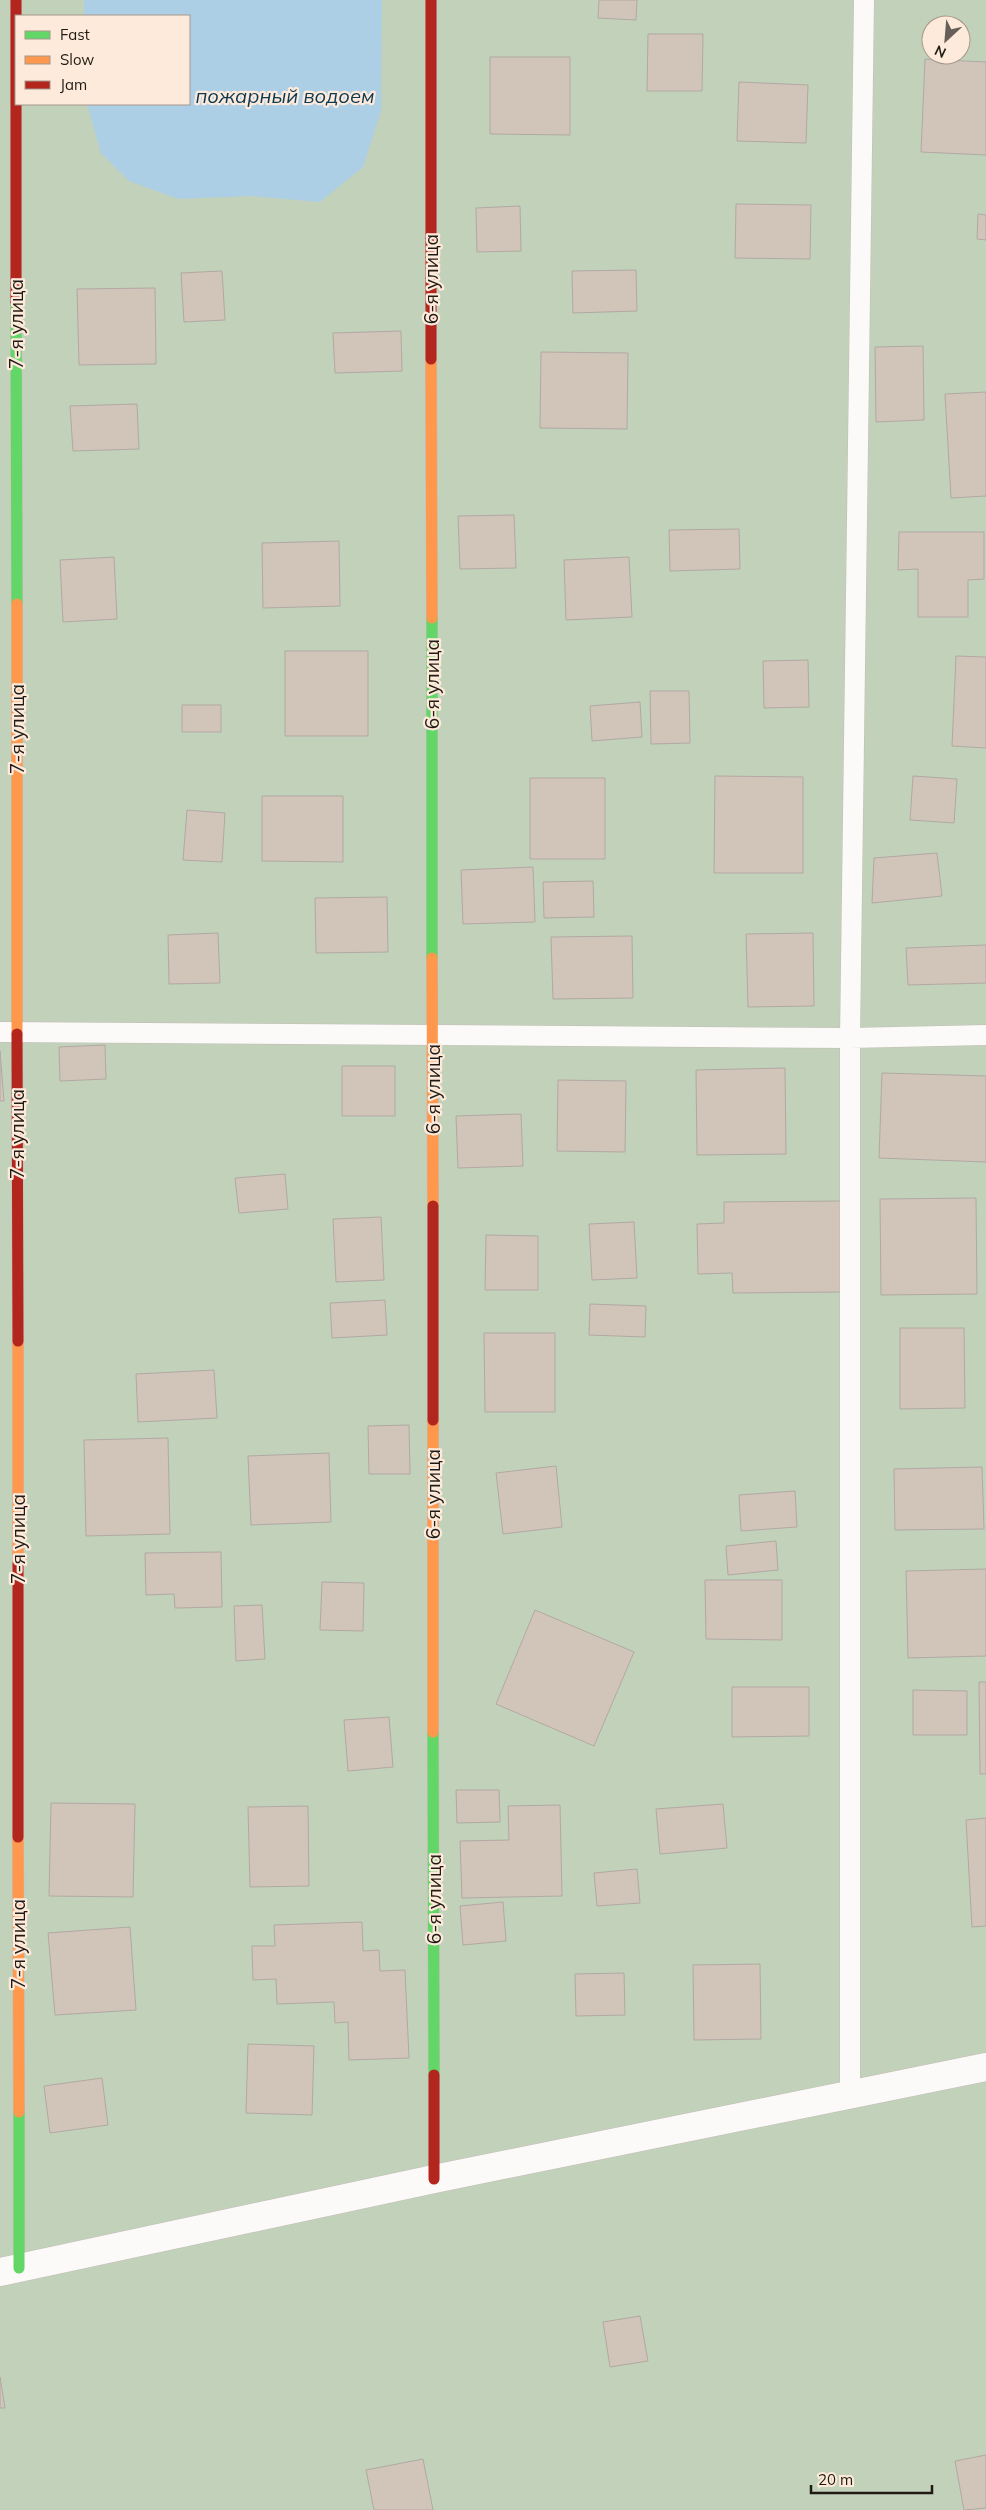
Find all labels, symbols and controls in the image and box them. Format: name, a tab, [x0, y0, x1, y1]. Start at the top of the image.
legend	[15, 15, 190, 105]
north arrow	[921, 15, 971, 65]
text: Fast	[60, 25, 90, 44]
text: N	[932, 41, 949, 62]
text: Slow	[60, 50, 94, 69]
text: Jam	[60, 75, 87, 94]
water label: пожарный водоем	[195, 83, 375, 108]
street label: 6-я улица	[419, 234, 443, 324]
street label: 7-я улица	[4, 279, 28, 369]
street label: 6-я улица	[420, 639, 444, 729]
street label: 7-я улица	[5, 684, 29, 774]
street label: 6-я улица	[421, 1044, 445, 1134]
street label: 7-я улица	[5, 1089, 29, 1179]
street label: 6-я улица	[421, 1449, 445, 1539]
street label: 7-я улица	[6, 1494, 30, 1584]
street label: 6-я улица	[422, 1854, 446, 1944]
street label: 7-я улица	[6, 1899, 30, 1989]
scale bar	[811, 2462, 932, 2494]
text: 20 m	[818, 2470, 853, 2489]

